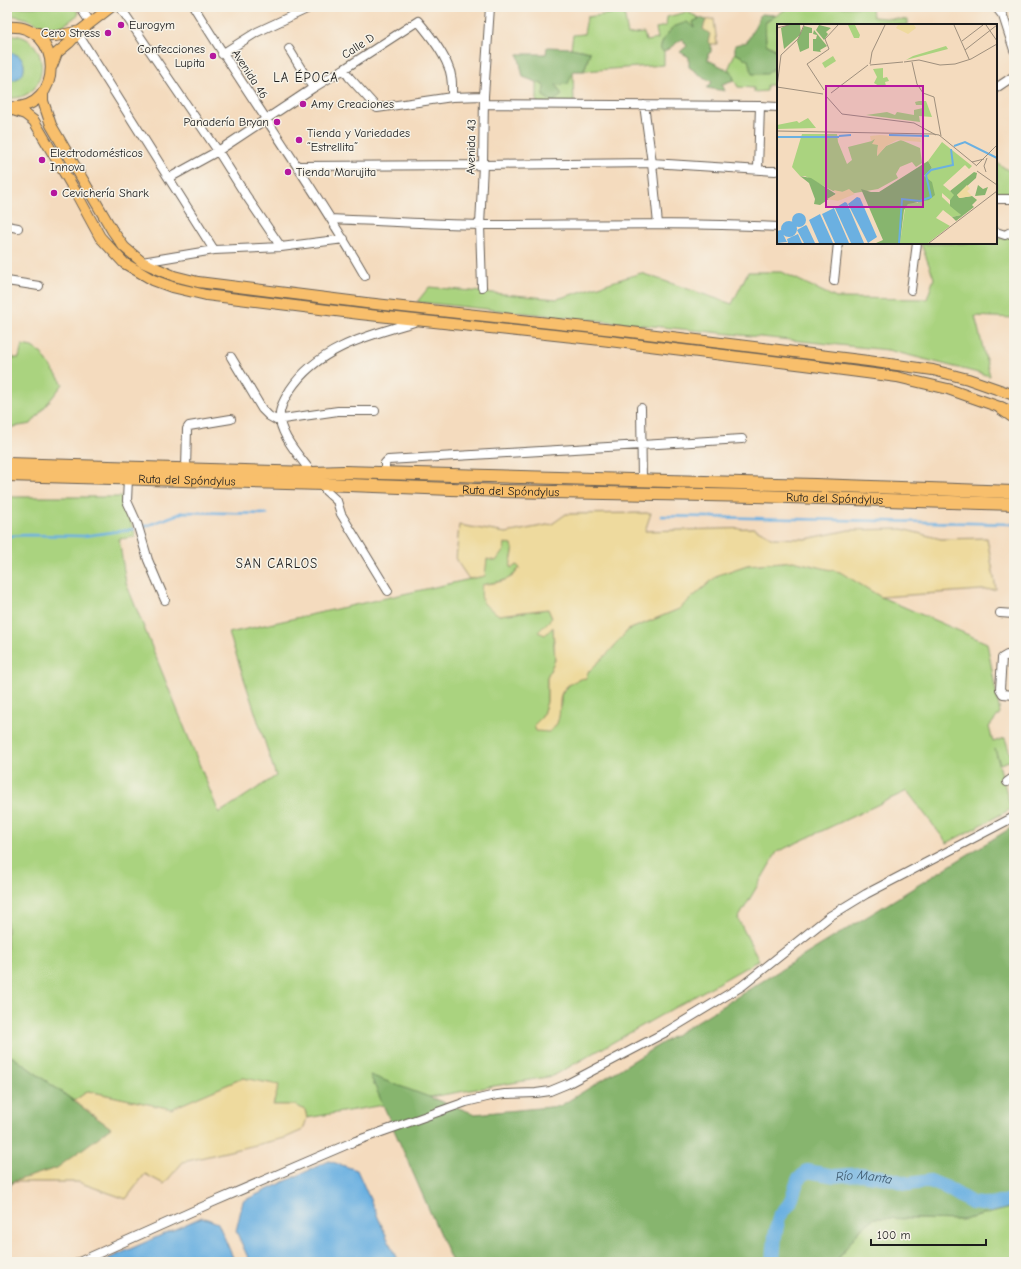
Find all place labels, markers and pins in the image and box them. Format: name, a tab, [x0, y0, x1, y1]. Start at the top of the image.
place label: Eurogym	[129, 18, 175, 32]
marker: Eurogym	[116, 20, 126, 30]
place label: Cero Stress	[41, 26, 100, 40]
marker: Cero Stress	[103, 28, 113, 38]
place label: Confecciones Lupita	[137, 42, 205, 70]
marker: Confecciones Lupita	[208, 51, 218, 61]
place label: Amy Creaciones	[311, 97, 394, 111]
marker: Amy Creaciones	[298, 99, 308, 109]
place label: Panadería Bryan	[183, 115, 269, 129]
marker: Panadería Bryan	[272, 117, 282, 127]
place label: Tienda y Variedades “Estrellita”	[307, 126, 410, 154]
marker: Tienda y Variedades “Estrellita”	[294, 135, 304, 145]
place label: Electrodomésticos Innova	[50, 146, 143, 174]
marker: Electrodomésticos Innova	[37, 155, 47, 165]
place label: Tienda Marujita	[296, 165, 376, 179]
marker: Tienda Marujita	[283, 167, 293, 177]
place label: Cevichería Shark	[62, 186, 149, 200]
marker: Cevichería Shark	[49, 188, 59, 198]

